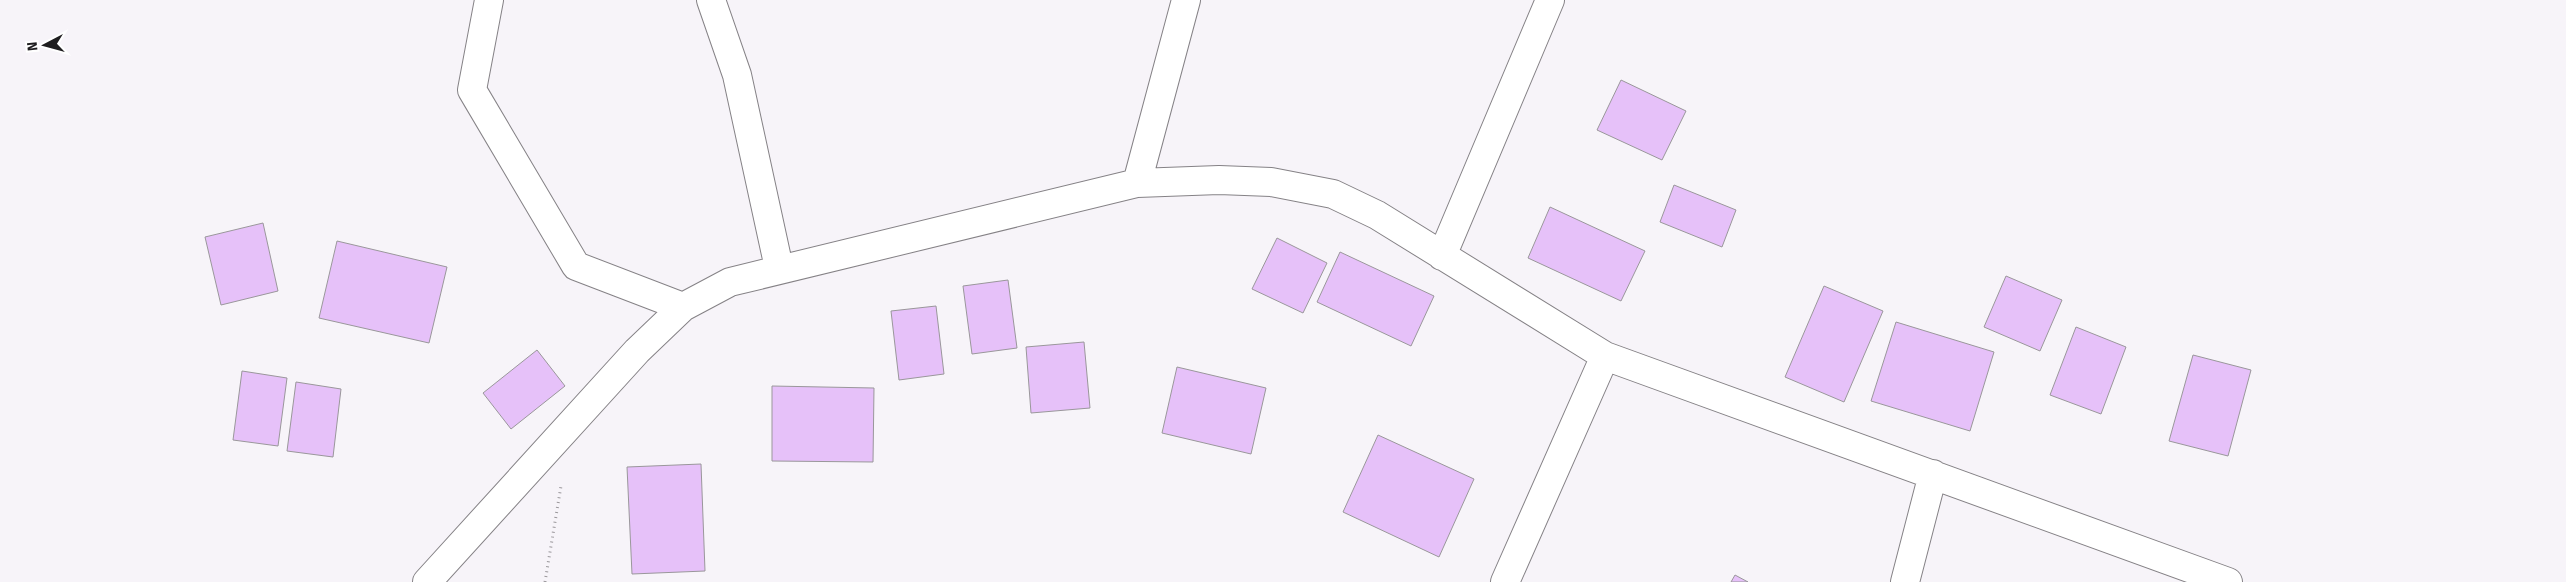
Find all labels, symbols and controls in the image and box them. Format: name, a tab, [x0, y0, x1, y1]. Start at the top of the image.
north arrow	[20, 20, 70, 70]
text: N	[24, 41, 42, 52]

